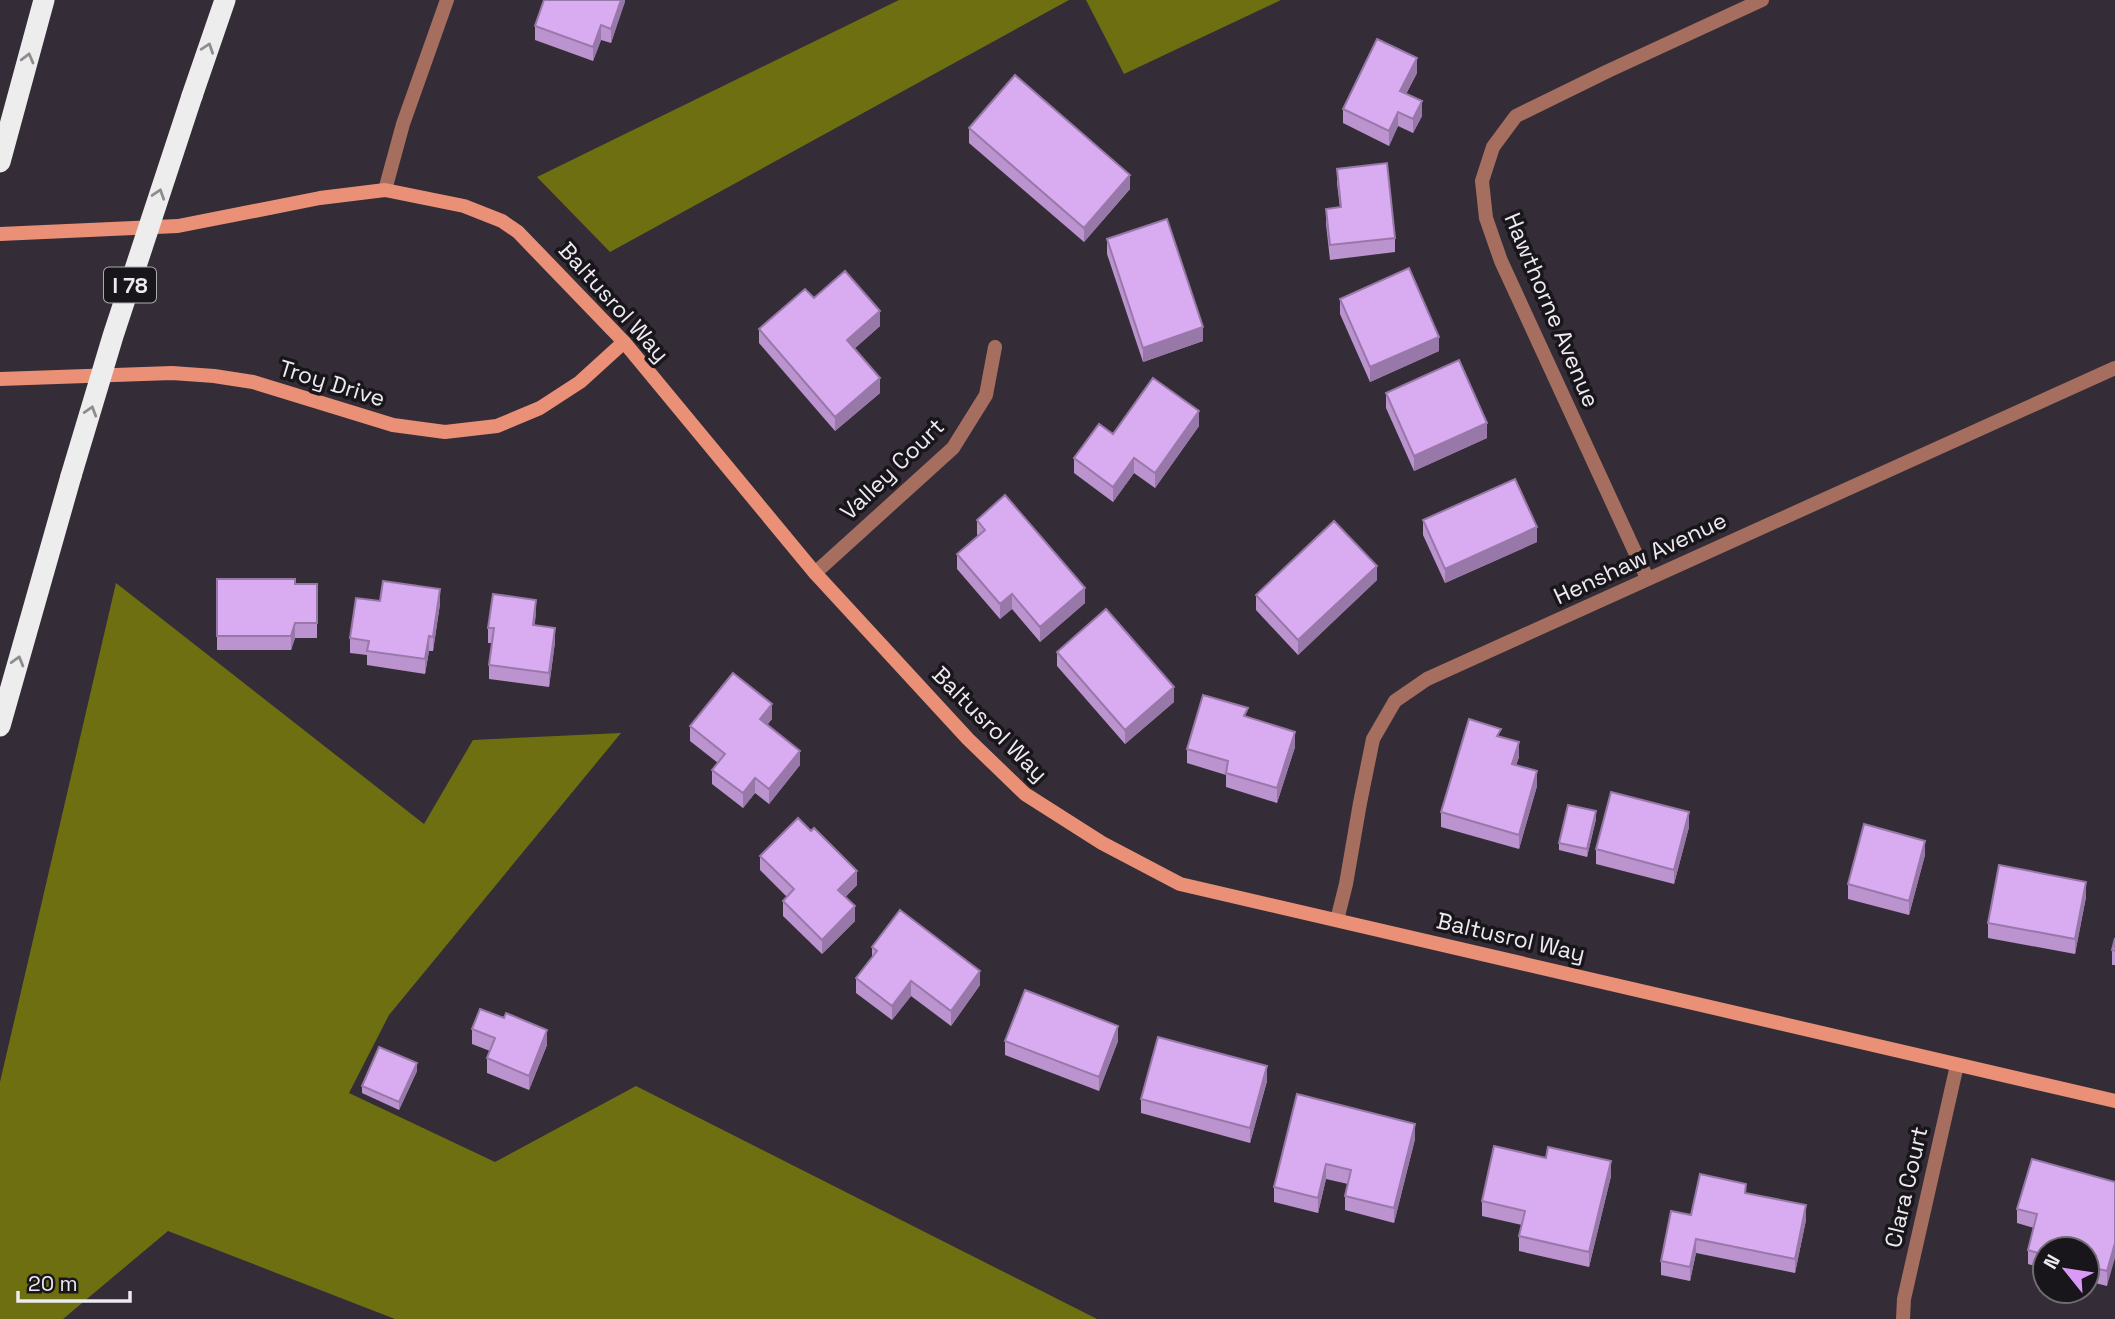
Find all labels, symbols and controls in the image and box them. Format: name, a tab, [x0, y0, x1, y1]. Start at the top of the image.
one-way arrow	[200, 42, 214, 54]
one-way arrow	[20, 53, 34, 65]
one-way arrow	[151, 188, 166, 200]
street label: Hawthorne Avenue	[1497, 208, 1607, 412]
street label: Baltusrol Way	[552, 236, 676, 368]
road number: I 78	[104, 268, 156, 302]
street label: Troy Drive	[275, 353, 389, 413]
one-way arrow	[82, 405, 97, 417]
street label: Valley Court	[833, 412, 951, 526]
street label: Henshaw Avenue	[1549, 505, 1731, 611]
one-way arrow	[10, 655, 25, 667]
street label: Baltusrol Way	[926, 660, 1054, 788]
street label: Baltusrol Way	[1434, 905, 1588, 969]
street label: Clara Court	[1878, 1124, 1934, 1250]
north arrow	[2031, 1235, 2101, 1305]
text: N	[2038, 1250, 2066, 1274]
scale bar	[18, 1260, 130, 1304]
text: 20 m	[28, 1270, 78, 1297]

